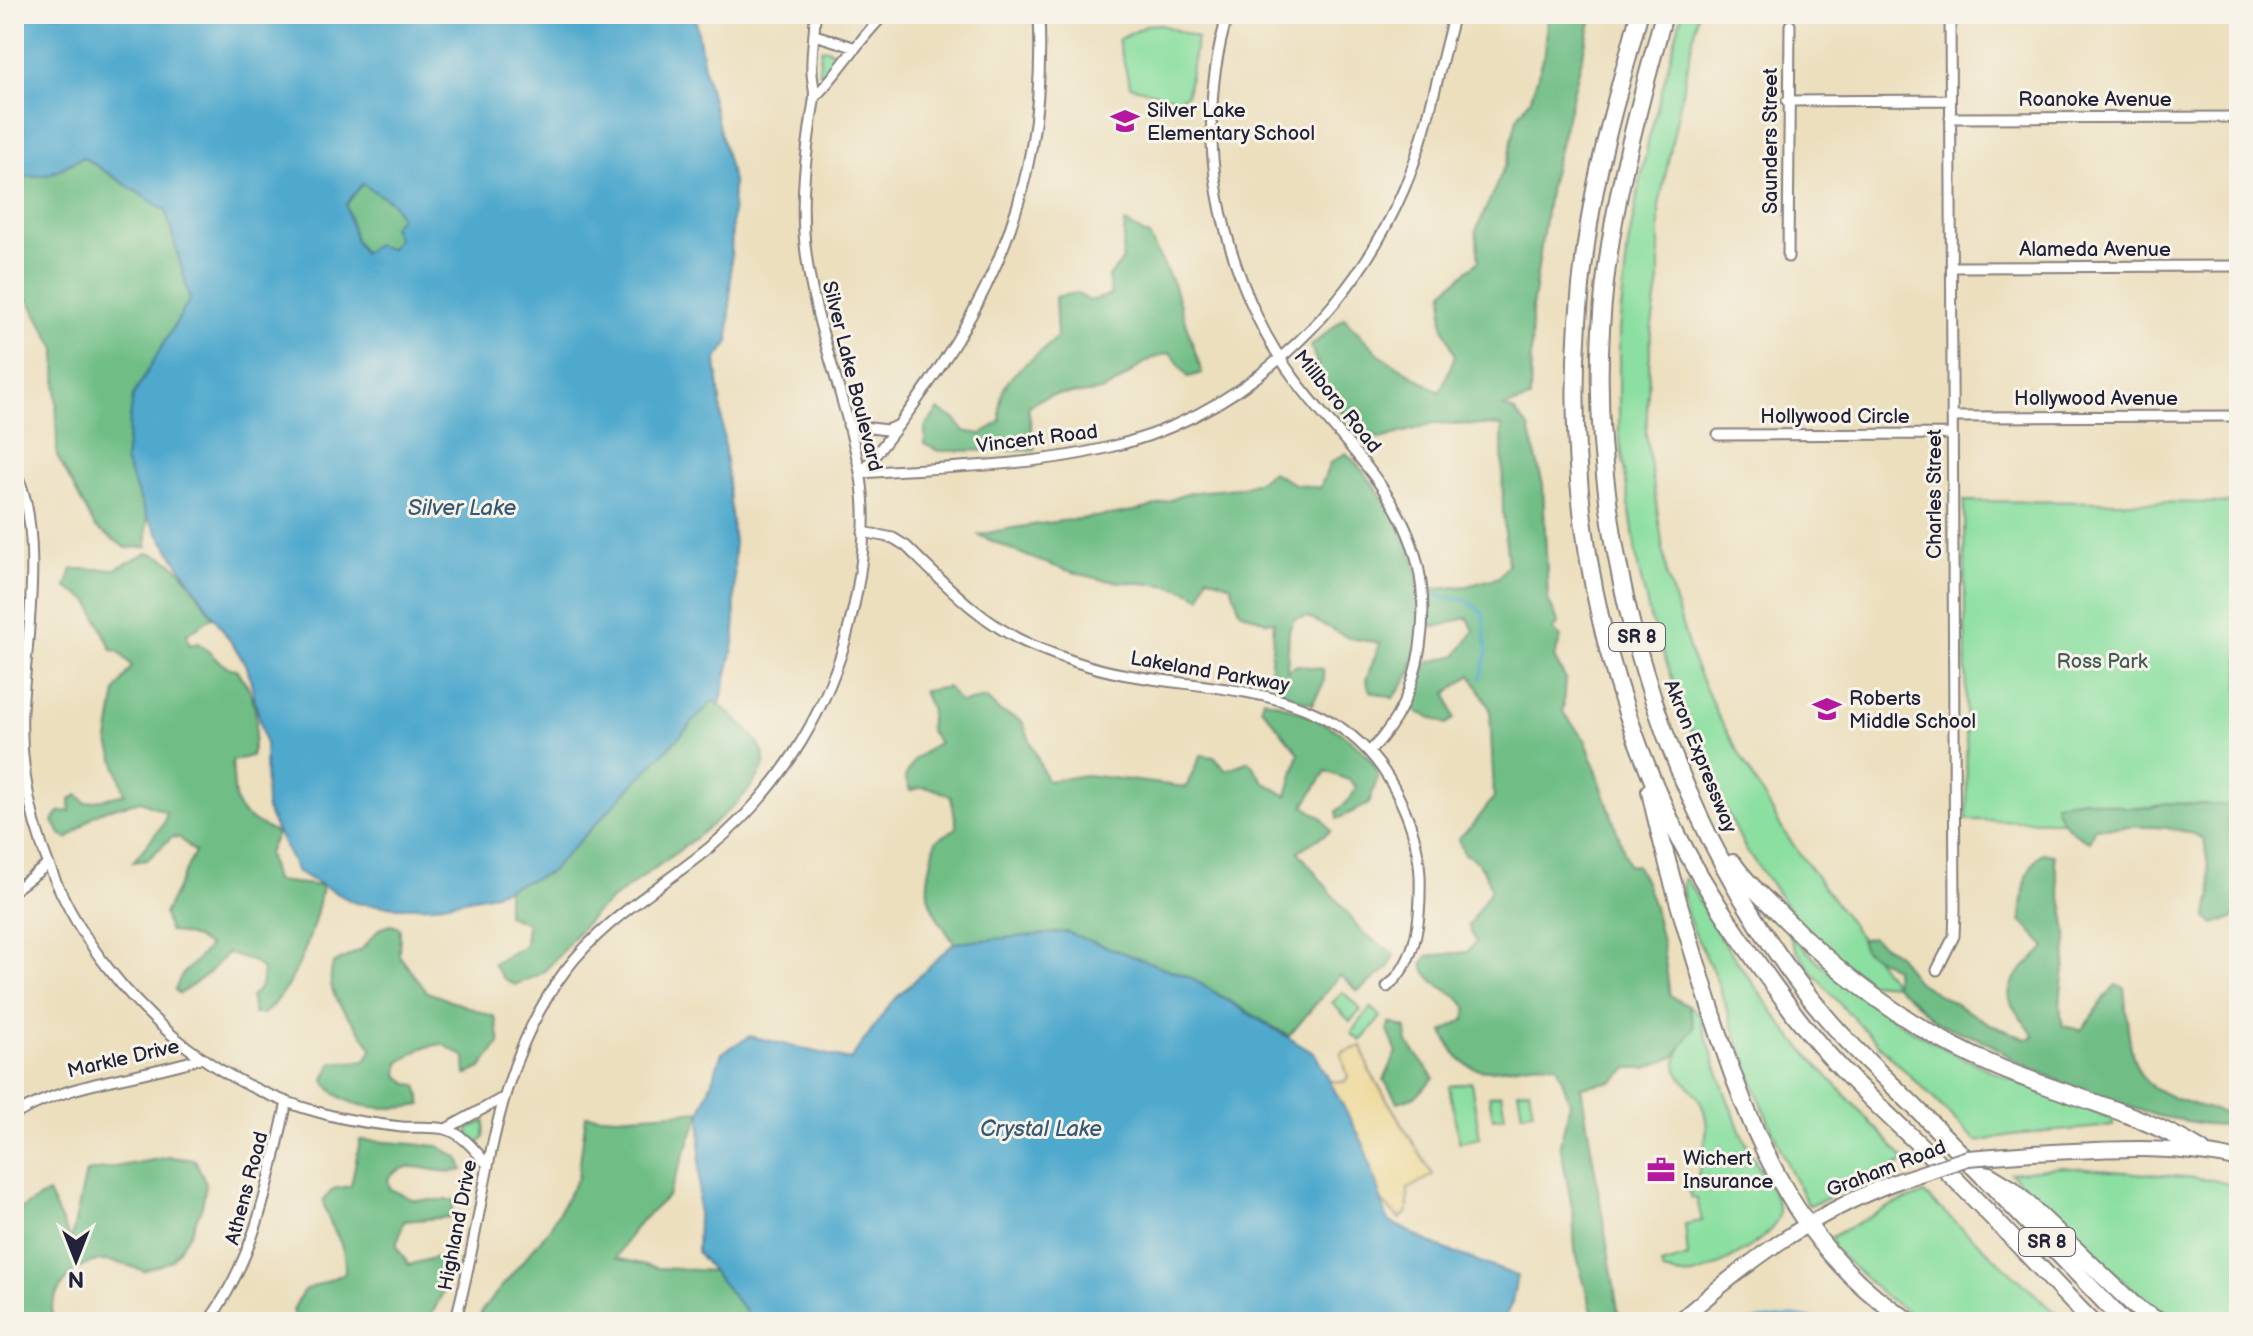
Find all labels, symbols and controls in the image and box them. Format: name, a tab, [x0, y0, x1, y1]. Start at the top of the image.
street label: Saunders Street	[1759, 68, 1783, 214]
street label: Roanoke Avenue	[2018, 88, 2172, 112]
place label: Silver Lake Elementary School	[1147, 99, 1315, 146]
school or university icon: Silver Lake Elementary School	[1110, 106, 1140, 136]
street label: Alameda Avenue	[2019, 238, 2171, 262]
street label: Silver Lake Boulevard	[817, 279, 887, 474]
street label: Millboro Road	[1288, 345, 1386, 458]
street label: Hollywood Avenue	[2014, 387, 2178, 411]
street label: Hollywood Circle	[1760, 405, 1910, 429]
street label: Vincent Road	[975, 420, 1099, 458]
street label: Charles Street	[1923, 429, 1947, 559]
water label: Silver Lake	[408, 495, 516, 522]
road number: SR 8	[1609, 623, 1665, 651]
street label: Lakeland Parkway	[1128, 646, 1291, 698]
park label: Ross Park	[2057, 650, 2148, 674]
street label: Akron Expressway	[1658, 676, 1742, 836]
place label: Roberts Middle School	[1849, 687, 1976, 734]
school or university icon: Roberts Middle School	[1812, 694, 1842, 724]
street label: Markle Drive	[65, 1034, 182, 1084]
water label: Crystal Lake	[980, 1116, 1102, 1143]
street label: Athens Road	[220, 1129, 274, 1248]
street label: Graham Road	[1823, 1135, 1949, 1203]
place label: Wichert Insurance	[1683, 1147, 1774, 1194]
office icon: Wichert Insurance	[1646, 1155, 1676, 1185]
street label: Highland Drive	[434, 1158, 482, 1293]
north arrow	[36, 1220, 116, 1300]
road number: SR 8	[2019, 1228, 2075, 1256]
text: N	[68, 1265, 84, 1292]

